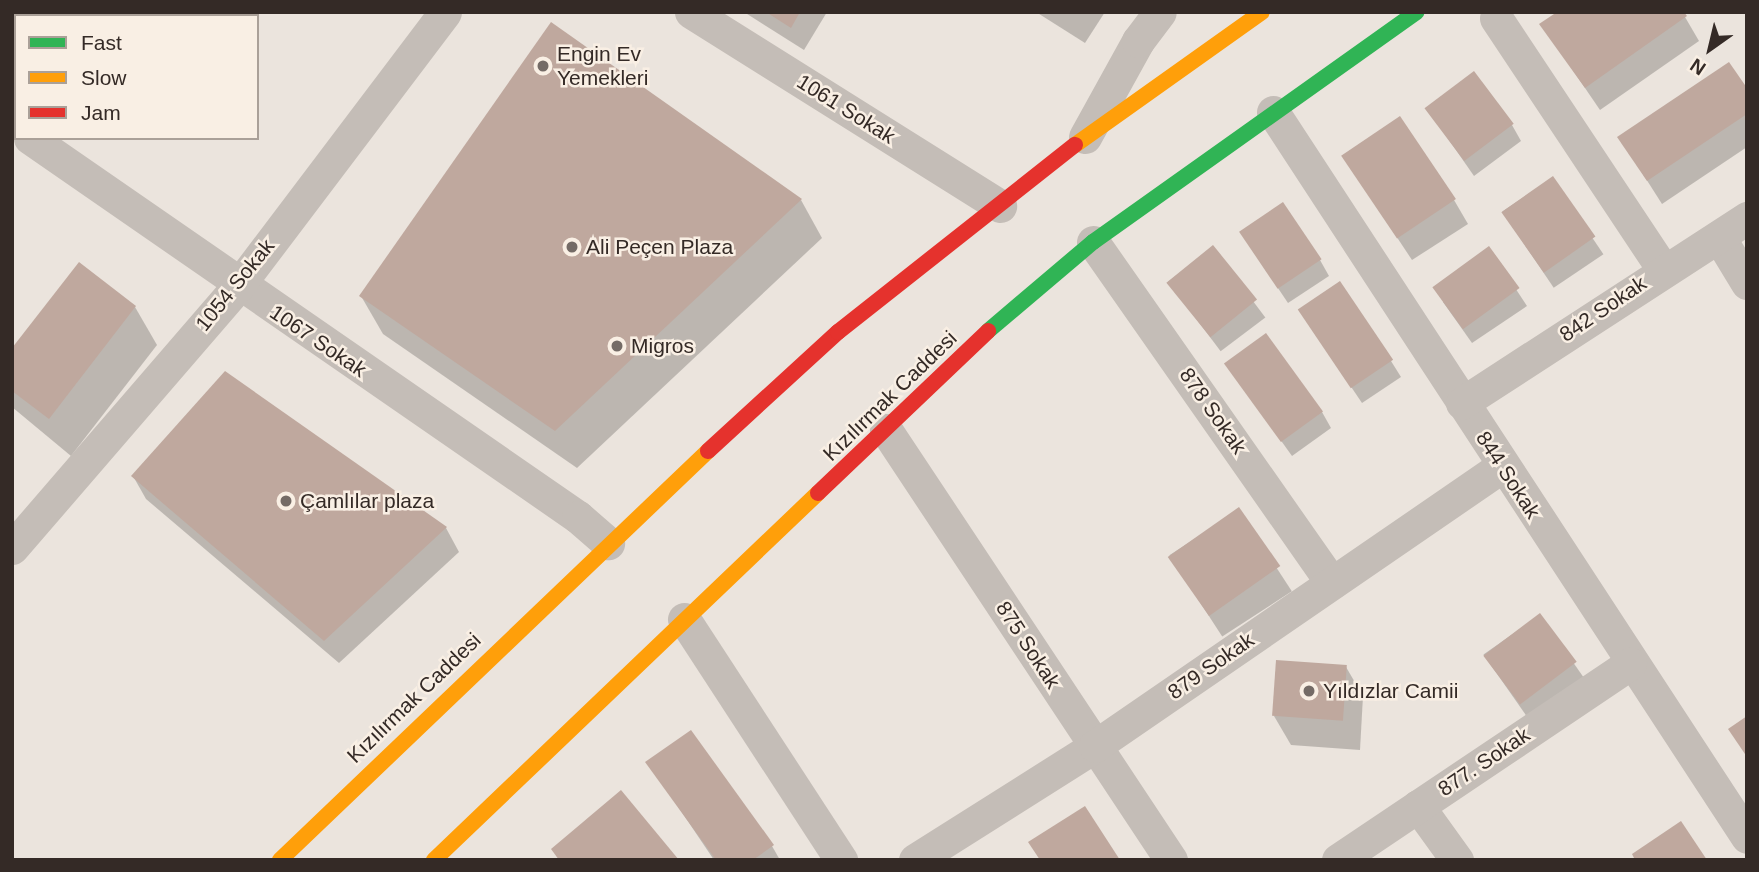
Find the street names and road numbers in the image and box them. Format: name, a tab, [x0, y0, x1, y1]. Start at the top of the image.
street label: 1061 Sokak	[792, 69, 900, 149]
street label: 1054 Sokak	[190, 234, 280, 336]
street label: 842 Sokak	[1555, 271, 1651, 347]
street label: 1067 Sokak	[265, 300, 371, 382]
street label: Kızılırmak Caddesi	[818, 326, 962, 466]
street label: 878 Sokak	[1174, 363, 1252, 459]
street label: 844 Sokak	[1470, 427, 1546, 523]
street label: 875 Sokak	[990, 597, 1066, 693]
street label: 879 Sokak	[1163, 627, 1259, 705]
street label: Kızılırmak Caddesi	[342, 628, 486, 768]
street label: 877. Sokak	[1433, 722, 1535, 802]

